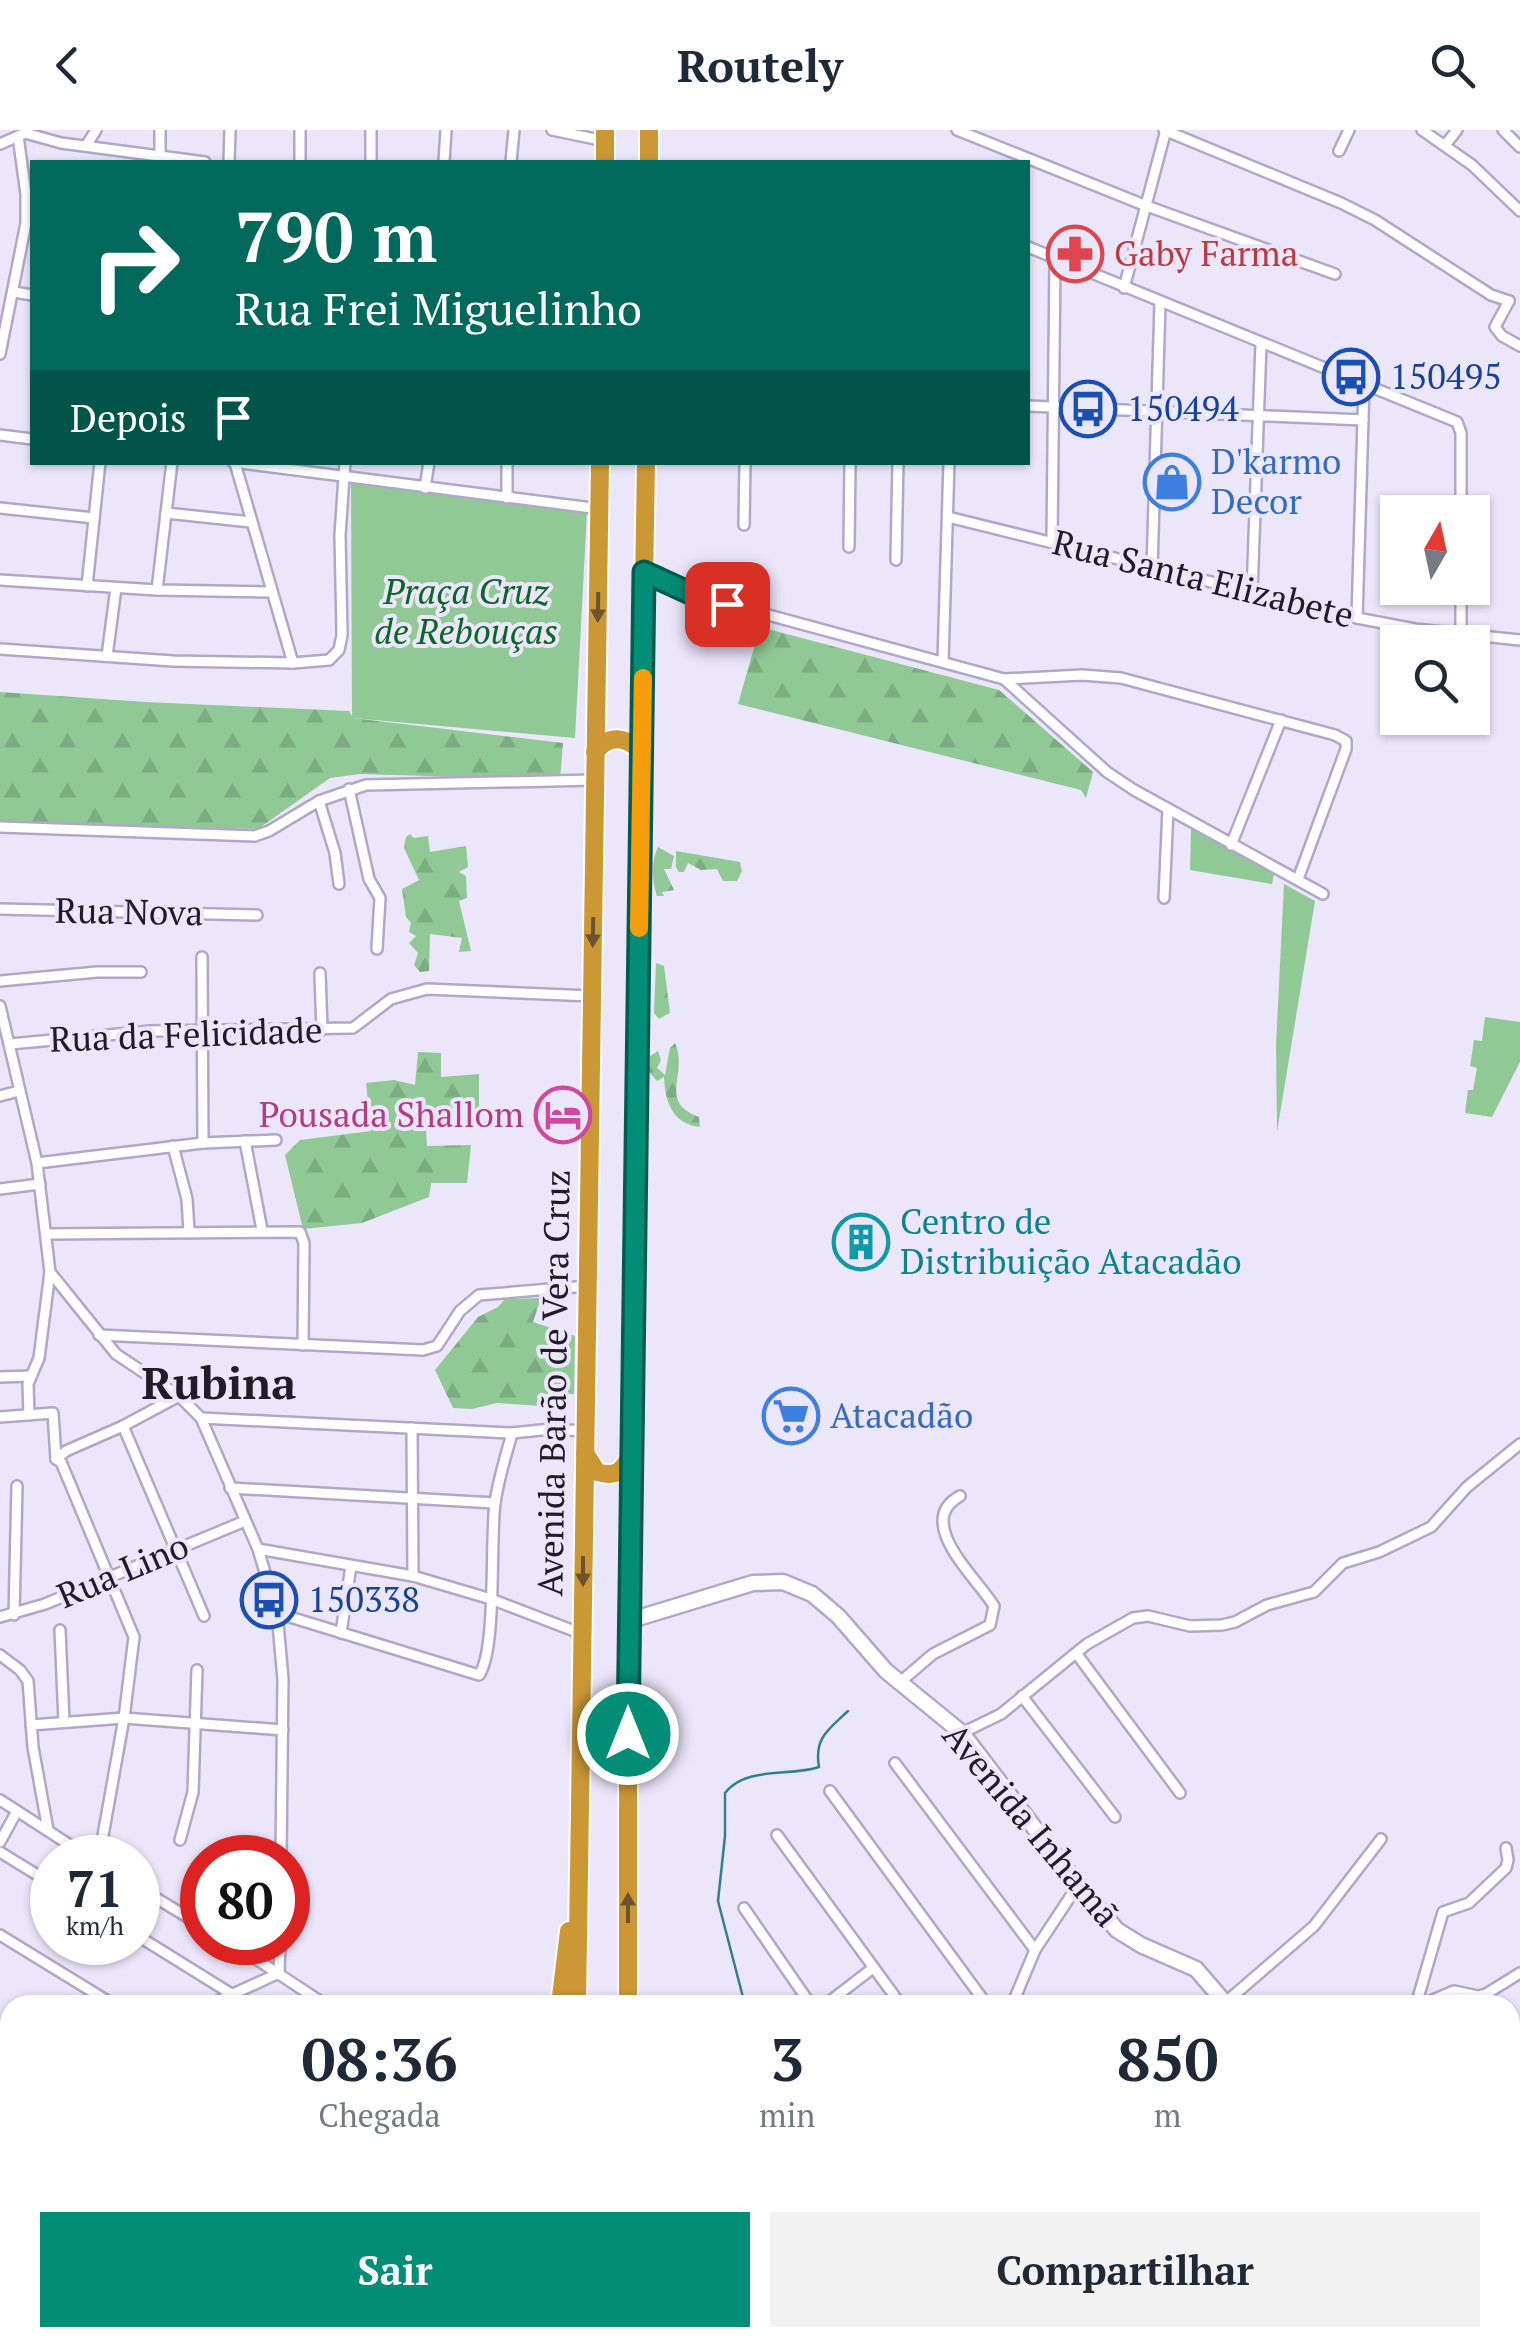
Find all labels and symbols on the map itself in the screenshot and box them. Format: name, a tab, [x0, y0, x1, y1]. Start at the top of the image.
pharmacy icon: Gaby Farma	[1045, 224, 1105, 284]
place label: Gaby Farma	[1114, 230, 1298, 276]
bus stop icon: 150495	[1321, 347, 1381, 407]
place label: 150495	[1390, 353, 1502, 399]
bus stop icon: 150494	[1058, 379, 1118, 439]
place label: 150494	[1127, 385, 1239, 431]
place label: D'karmo Decor	[1211, 438, 1341, 524]
shop icon: D'karmo Decor	[1142, 452, 1202, 512]
north arrow	[1380, 495, 1490, 605]
street label: Rua Santa Elizabete	[1048, 518, 1358, 638]
pin	[685, 562, 770, 647]
park label: Praça Cruz de Rebouças	[374, 568, 558, 654]
one-way arrow	[589, 591, 605, 623]
street label: Rua Nova	[54, 887, 204, 935]
one-way arrow	[584, 916, 600, 948]
street label: Rua da Felicidade	[49, 1006, 323, 1062]
hotel icon: Pousada Shallom	[533, 1085, 593, 1145]
place label: Pousada Shallom	[259, 1091, 524, 1137]
street label: Avenida Barão de Vera Cruz	[526, 1169, 580, 1597]
place label: Centro de Distribuição Atacadão	[900, 1198, 1242, 1284]
building icon: Centro de Distribuição Atacadão	[831, 1212, 891, 1272]
district label: Rubina	[142, 1352, 296, 1412]
supermarket icon: Atacadão	[761, 1386, 821, 1446]
place label: Atacadão	[830, 1392, 973, 1438]
street label: Rua Lino	[50, 1522, 195, 1618]
one-way arrow	[575, 1556, 591, 1588]
bus stop icon: 150338	[239, 1570, 299, 1630]
place label: 150338	[308, 1576, 420, 1622]
position arrow	[576, 1682, 680, 1786]
street label: Avenida Inhamã	[933, 1713, 1130, 1936]
speed limit sign: 80	[180, 1835, 310, 1965]
one-way arrow	[620, 1891, 636, 1923]

